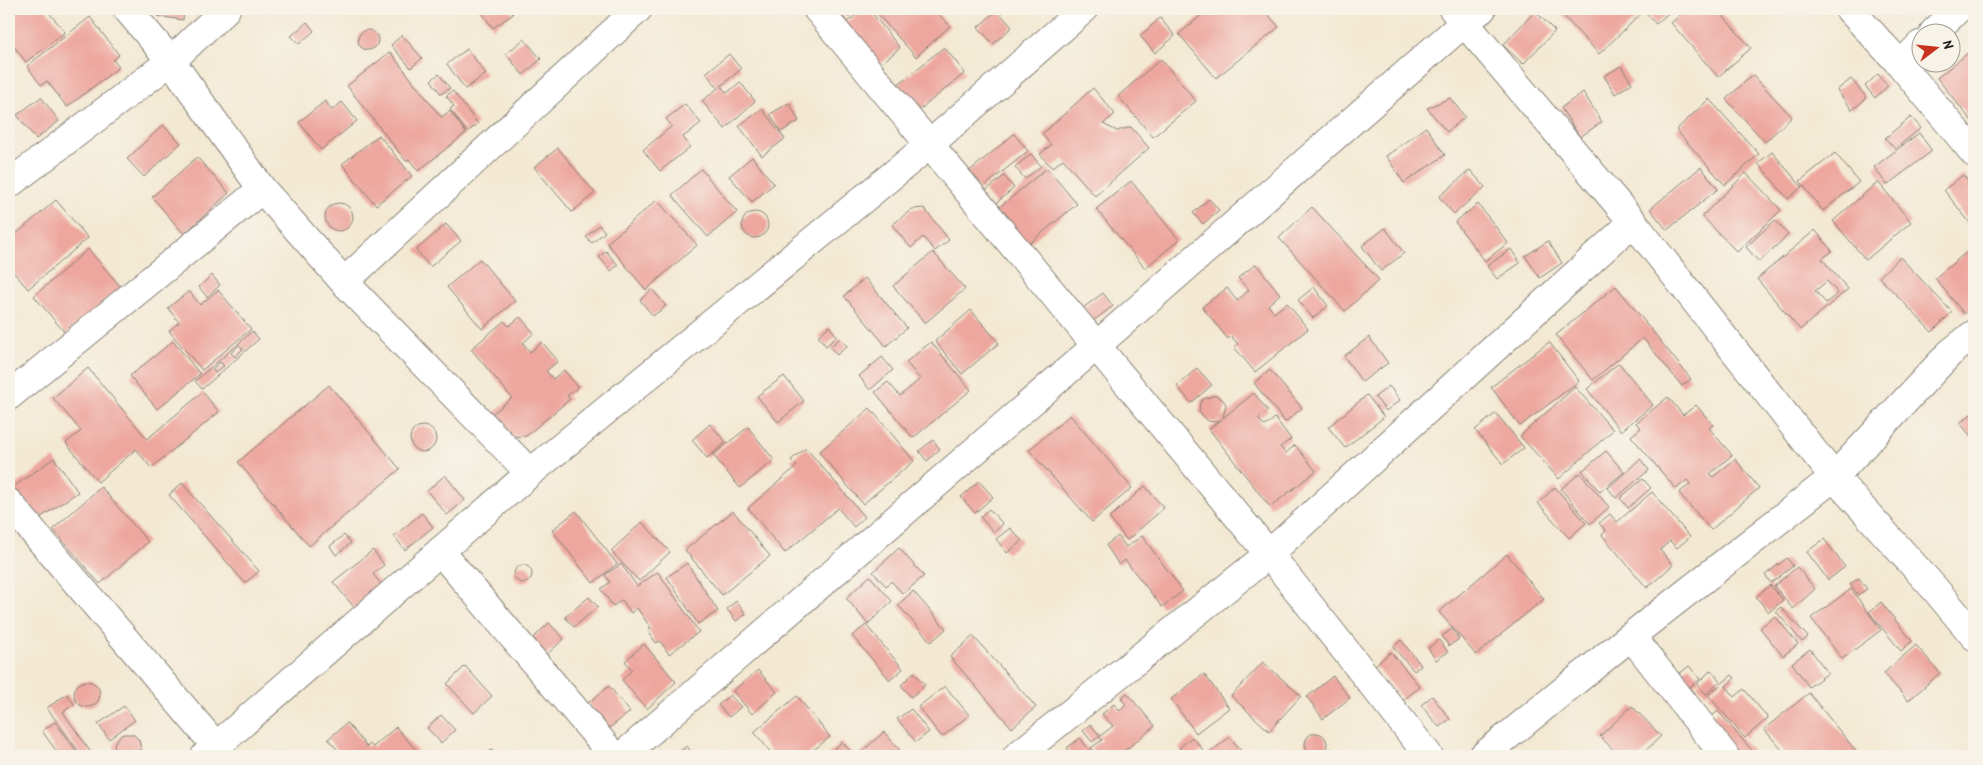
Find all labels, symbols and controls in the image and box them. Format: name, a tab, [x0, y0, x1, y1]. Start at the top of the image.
north arrow	[1910, 22, 1960, 72]
text: N	[1939, 38, 1959, 51]

